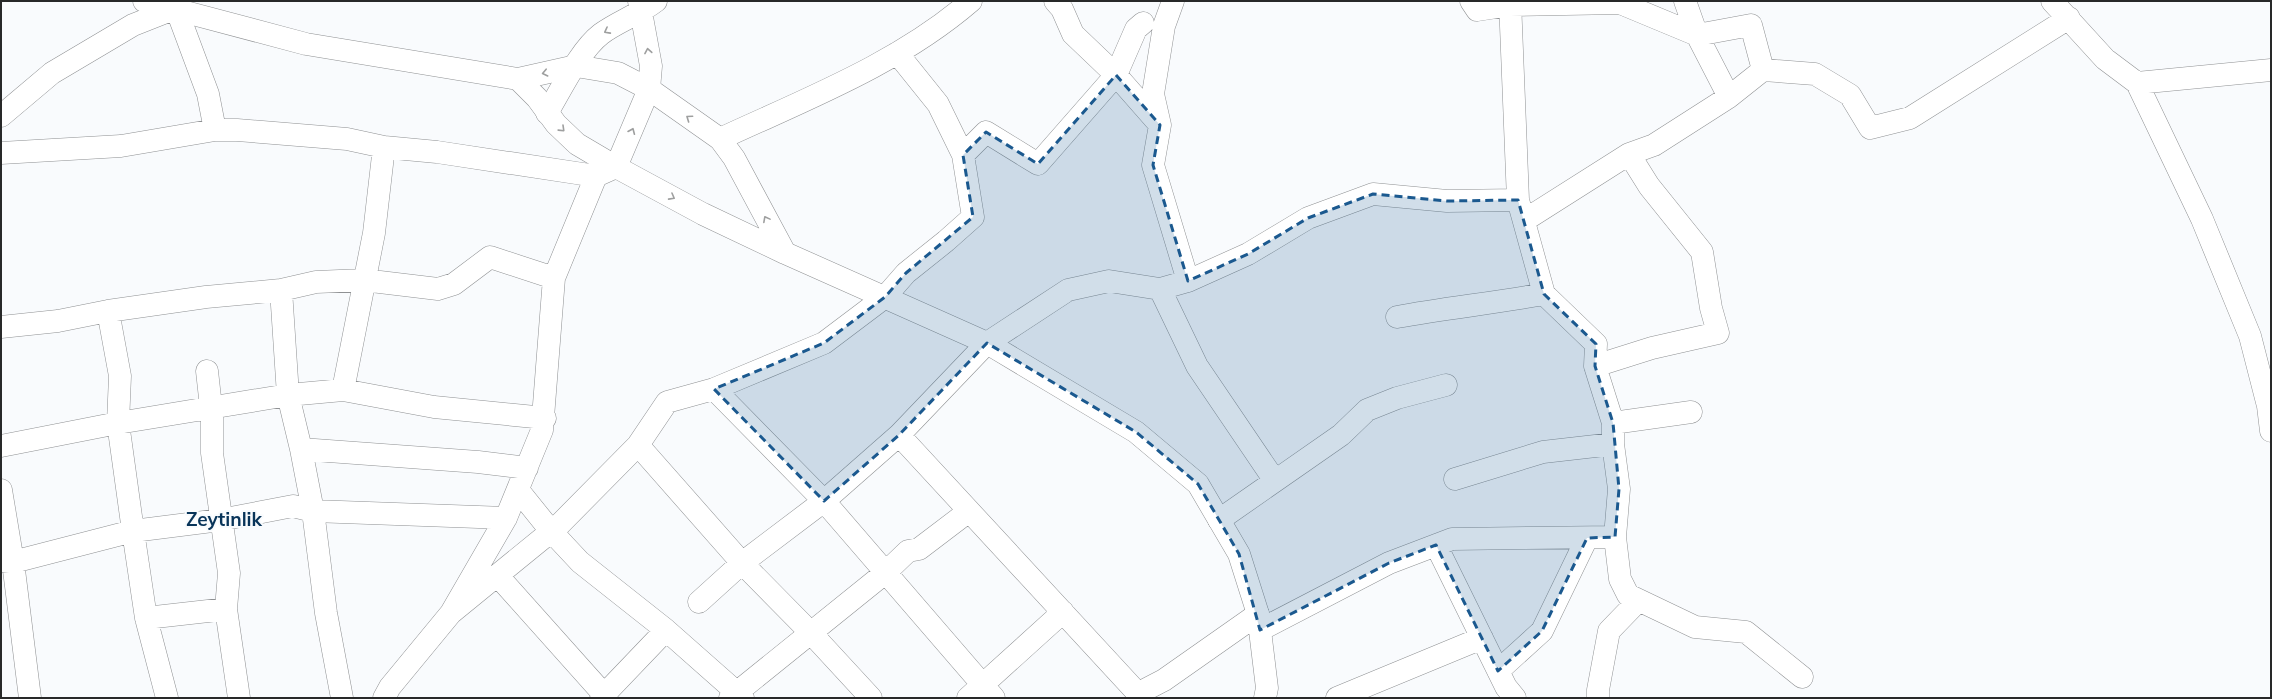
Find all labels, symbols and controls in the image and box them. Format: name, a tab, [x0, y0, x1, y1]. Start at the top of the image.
one-way arrow	[604, 26, 611, 34]
one-way arrow	[645, 48, 653, 54]
one-way arrow	[542, 68, 548, 76]
one-way arrow	[686, 115, 693, 122]
one-way arrow	[557, 125, 565, 132]
one-way arrow	[627, 127, 635, 134]
one-way arrow	[668, 192, 675, 200]
one-way arrow	[764, 215, 771, 223]
district label: Zeytinlik	[186, 507, 263, 531]

